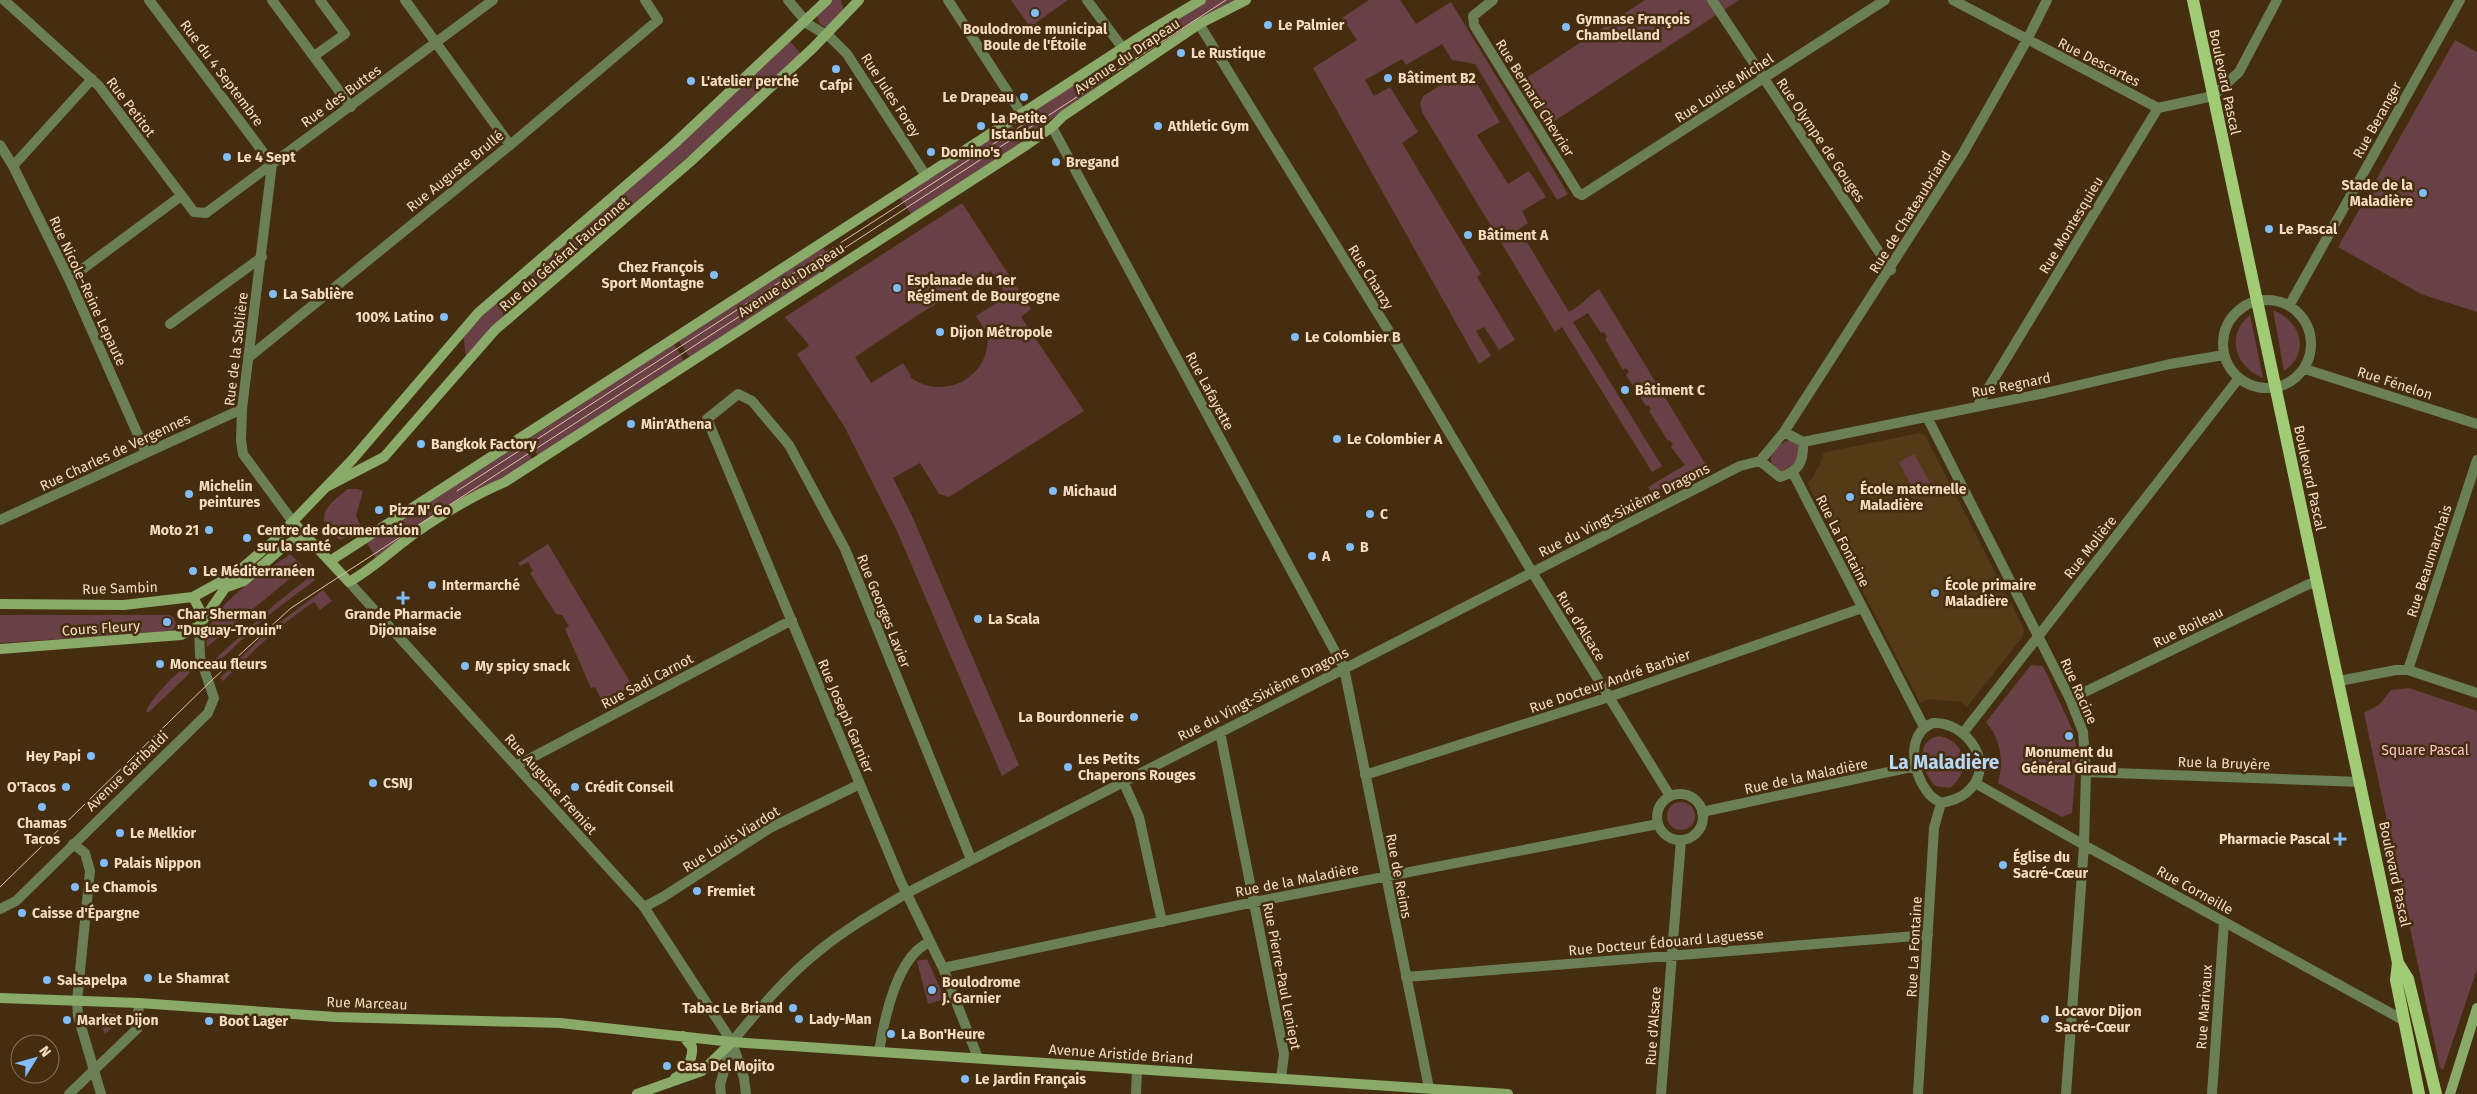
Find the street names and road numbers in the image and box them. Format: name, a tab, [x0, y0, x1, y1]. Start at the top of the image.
street label: Avenue du Drapeau	[1071, 15, 1183, 98]
street label: Rue du 4 Septembre	[176, 17, 267, 130]
street label: Boulevard Pascal	[2205, 28, 2244, 136]
street label: Rue Descartes	[2055, 35, 2143, 91]
street label: Rue Bernard Chevrier	[1492, 36, 1578, 161]
street label: Rue Jules Forey	[857, 50, 924, 140]
street label: Rue Louise Michel	[1672, 50, 1777, 127]
street label: Rue des Buttes	[298, 61, 385, 131]
street label: Rue Petitot	[103, 74, 159, 141]
street label: Rue Olympe de Gouges	[1773, 75, 1869, 206]
street label: Rue Beranger	[2349, 78, 2406, 162]
street label: Rue Auguste Brullé	[403, 127, 507, 216]
street label: Rue de Chateaubriand	[1866, 148, 1955, 277]
street label: Rue Montesquieu	[2036, 174, 2107, 277]
street label: Rue du Général Fauconnet	[496, 193, 633, 315]
street label: Rue Nicole-Reine Lepaute	[45, 214, 130, 369]
street label: Avenue du Drapeau	[735, 240, 848, 321]
street label: Rue Chanzy	[1344, 242, 1397, 313]
street label: Rue de la Sablière	[221, 291, 252, 407]
street label: Rue Lafayette	[1182, 349, 1237, 433]
street label: Rue Fénelon	[2355, 363, 2435, 404]
street label: Rue Regnard	[1970, 369, 2052, 401]
street label: Rue Charles de Vergennes	[37, 410, 194, 495]
street label: Boulevard Pascal	[2290, 424, 2329, 532]
street label: Rue du Vingt-Sixième Dragons	[1536, 460, 1713, 561]
street label: Rue La Fontaine	[1812, 492, 1873, 590]
street label: Rue Beaumarchais	[2403, 502, 2456, 620]
street label: Rue Molière	[2061, 512, 2120, 582]
street label: Rue Georges Lavier	[853, 552, 914, 671]
street label: Rue Sambin	[82, 579, 158, 598]
street label: Rue d'Alsace	[1552, 588, 1609, 664]
street label: Rue Boileau	[2150, 603, 2226, 652]
street label: Cours Fleury	[61, 617, 141, 640]
street label: Rue du Vingt-Sixième Dragons	[1175, 644, 1352, 745]
street label: Rue Docteur André Barbier	[1527, 646, 1694, 717]
street label: Rue Sadi Carnot	[598, 650, 697, 713]
street label: Rue Racine	[2056, 656, 2101, 727]
street label: Rue Joseph Garnier	[814, 657, 877, 776]
street label: Avenue Garibaldi	[83, 728, 172, 815]
street label: Rue Auguste Fremiet	[501, 730, 601, 839]
street label: Rue la Bruyère	[2177, 753, 2270, 774]
street label: Rue de la Maladière	[1743, 755, 1869, 798]
street label: Rue Louis Viardot	[680, 802, 784, 876]
street label: Boulevard Pascal	[2375, 820, 2414, 928]
street label: Rue de Reims	[1382, 832, 1415, 920]
street label: Rue de la Maladière	[1234, 860, 1360, 901]
street label: Rue Corneille	[2154, 862, 2236, 918]
street label: Rue La Fontaine	[1903, 896, 1926, 998]
street label: Rue Pierre-Paul Leniept	[1259, 901, 1304, 1052]
street label: Rue Docteur Édouard Laguesse	[1568, 924, 1764, 960]
street label: Rue Marivaux	[2193, 964, 2216, 1050]
street label: Rue d'Alsace	[1642, 986, 1665, 1066]
street label: Rue Marceau	[326, 994, 408, 1013]
street label: Avenue Aristide Briand	[1048, 1041, 1194, 1068]

